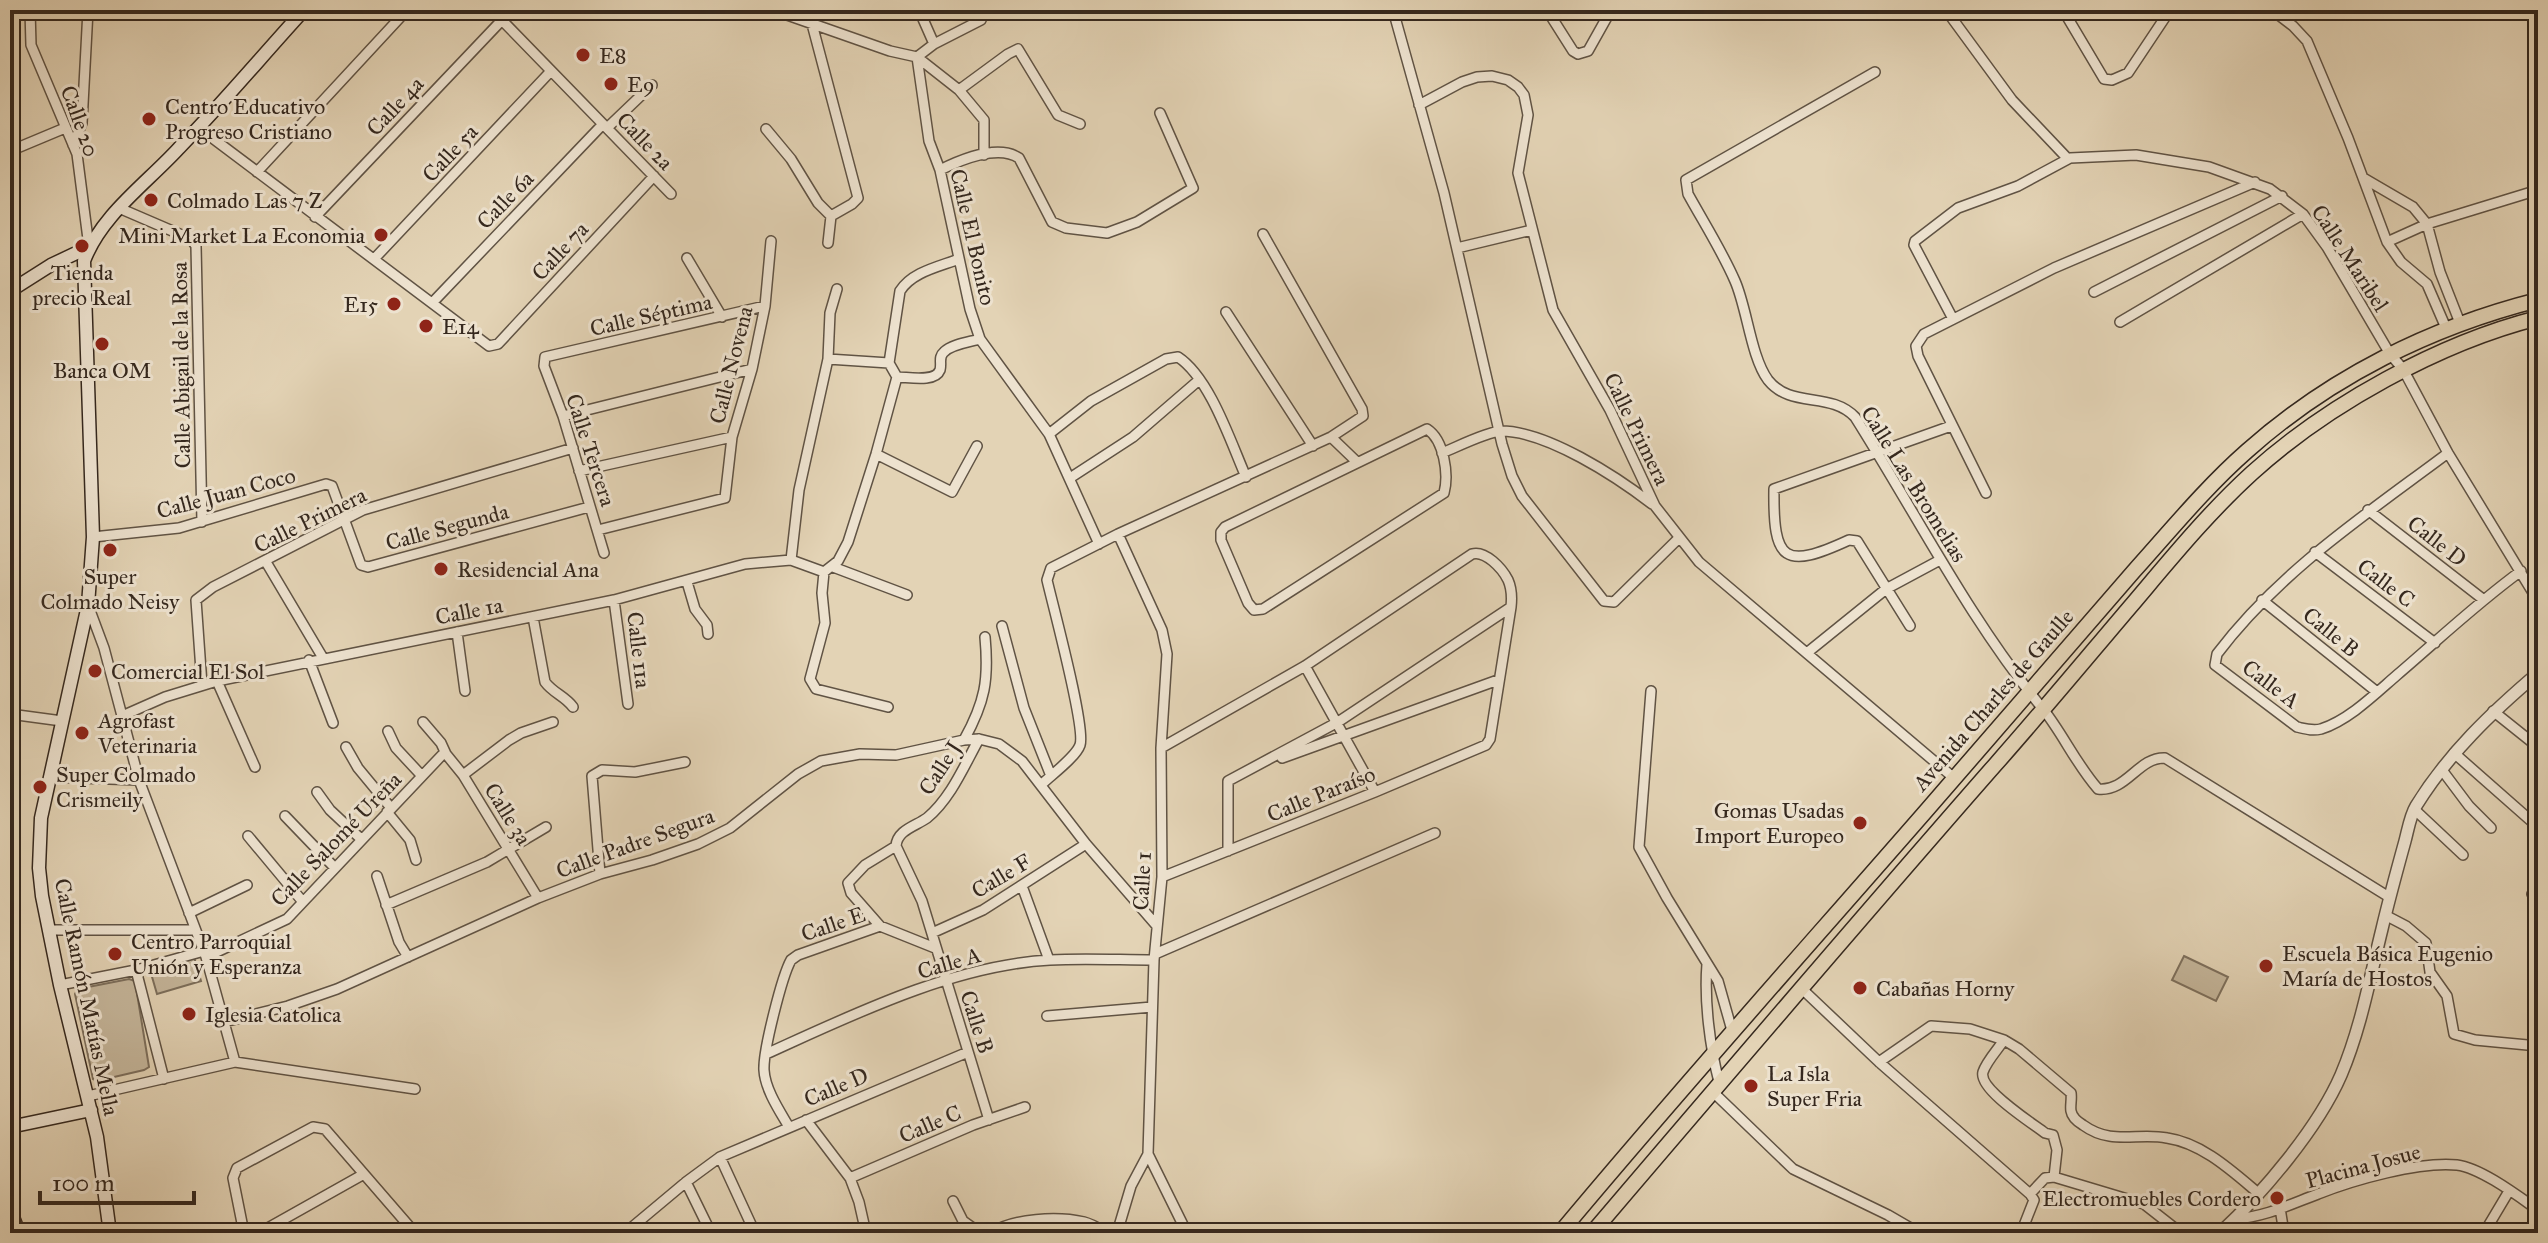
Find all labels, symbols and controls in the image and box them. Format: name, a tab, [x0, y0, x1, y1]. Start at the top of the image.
place label: E8	[599, 42, 626, 69]
marker: E8	[574, 46, 592, 64]
street label: Calle 4a	[361, 70, 430, 141]
place label: E9	[627, 71, 655, 98]
marker: E9	[602, 75, 620, 93]
street label: Calle 20	[55, 82, 105, 160]
place label: Centro Educativo Progreso Cristiano	[165, 93, 332, 145]
street label: Calle 2a	[611, 106, 680, 176]
marker: Centro Educativo Progreso Cristiano	[140, 110, 158, 128]
street label: Calle 5a	[416, 118, 484, 188]
street label: Calle 6a	[471, 165, 540, 235]
street label: Calle El Bonito	[944, 166, 1002, 308]
place label: Colmado Las 7 Z	[167, 187, 323, 214]
marker: Colmado Las 7 Z	[142, 191, 160, 209]
street label: Calle Maribel	[2305, 199, 2395, 317]
street label: Calle 7a	[526, 215, 595, 286]
place label: Mini Market La Economia	[118, 222, 366, 249]
marker: Mini Market La Economia	[372, 226, 390, 244]
marker: Tienda precio Real	[73, 237, 91, 255]
place label: Tienda precio Real	[31, 259, 132, 311]
street label: Calle Abigail de la Rosa	[166, 261, 196, 469]
street label: Calle Séptima	[587, 288, 715, 342]
place label: E15	[343, 291, 378, 318]
marker: E15	[385, 295, 403, 313]
street label: Calle Novena	[703, 303, 759, 426]
place label: E14	[442, 313, 479, 340]
marker: E14	[417, 317, 435, 335]
marker: Banca OM	[93, 335, 111, 353]
place label: Banca OM	[53, 357, 151, 384]
street label: Calle Primera	[1598, 368, 1676, 490]
street label: Calle Tercera	[560, 390, 622, 510]
street label: Calle Las Bromelias	[1855, 401, 1973, 567]
street label: Calle Juan Coco	[154, 461, 298, 525]
street label: Calle Primera	[249, 481, 371, 559]
street label: Calle Segunda	[383, 497, 512, 556]
street label: Calle D	[2402, 510, 2472, 572]
marker: Super Colmado Neisy	[101, 541, 119, 559]
street label: Calle C	[2352, 553, 2420, 613]
place label: Residencial Ana	[457, 556, 600, 583]
marker: Residencial Ana	[432, 560, 450, 578]
place label: Super Colmado Neisy	[41, 563, 180, 615]
street label: Calle 1a	[433, 591, 506, 631]
street label: Calle B	[2297, 601, 2365, 663]
street label: Avenida Charles de Gaulle	[1906, 604, 2079, 797]
street label: Calle 11a	[621, 610, 657, 690]
street label: Calle A	[2237, 654, 2305, 714]
place label: Comercial El Sol	[111, 658, 264, 685]
marker: Comercial El Sol	[86, 662, 104, 680]
place label: Agrofast Veterinaria	[97, 707, 198, 759]
marker: Agrofast Veterinaria	[73, 724, 91, 742]
street label: Calle J	[913, 736, 967, 800]
street label: Calle Paraíso	[1263, 760, 1379, 828]
place label: Super Colmado Crismeily	[56, 761, 196, 813]
street label: Calle Salomé Ureña	[265, 766, 408, 912]
marker: Super Colmado Crismeily	[31, 778, 49, 796]
street label: Calle 3a	[479, 778, 538, 851]
place label: Gomas Usadas Import Europeo	[1695, 797, 1844, 849]
street label: Calle Padre Segura	[552, 802, 718, 884]
marker: Gomas Usadas Import Europeo	[1851, 814, 1869, 832]
street label: Calle F	[966, 848, 1036, 904]
street label: Calle 1	[1127, 851, 1157, 911]
street label: Calle Ramón Matías Mella	[49, 876, 125, 1119]
street label: Calle E	[798, 900, 869, 947]
place label: Centro Parroquial Unión y Esperanza	[131, 928, 302, 980]
place label: Escuela Básica Eugenio María de Hostos	[2282, 940, 2493, 992]
street label: Calle A	[914, 941, 984, 985]
marker: Centro Parroquial Unión y Esperanza	[106, 945, 124, 963]
marker: Escuela Básica Eugenio María de Hostos	[2257, 957, 2275, 975]
place label: Cabañas Horny	[1876, 975, 2015, 1002]
marker: Cabañas Horny	[1851, 979, 1869, 997]
street label: Calle B	[954, 987, 1000, 1057]
place label: Iglesia Catolica	[205, 1001, 342, 1028]
marker: Iglesia Catolica	[180, 1005, 198, 1023]
place label: La Isla Super Fria	[1767, 1060, 1863, 1112]
street label: Calle D	[800, 1061, 872, 1113]
marker: La Isla Super Fria	[1742, 1077, 1760, 1095]
street label: Calle C	[895, 1099, 965, 1149]
street label: Placina Josue	[2303, 1138, 2423, 1194]
scale bar	[40, 1155, 194, 1205]
text: 100 m	[52, 1168, 115, 1198]
place label: Electromuebles Cordero	[2042, 1185, 2261, 1212]
marker: Electromuebles Cordero	[2268, 1189, 2286, 1207]

